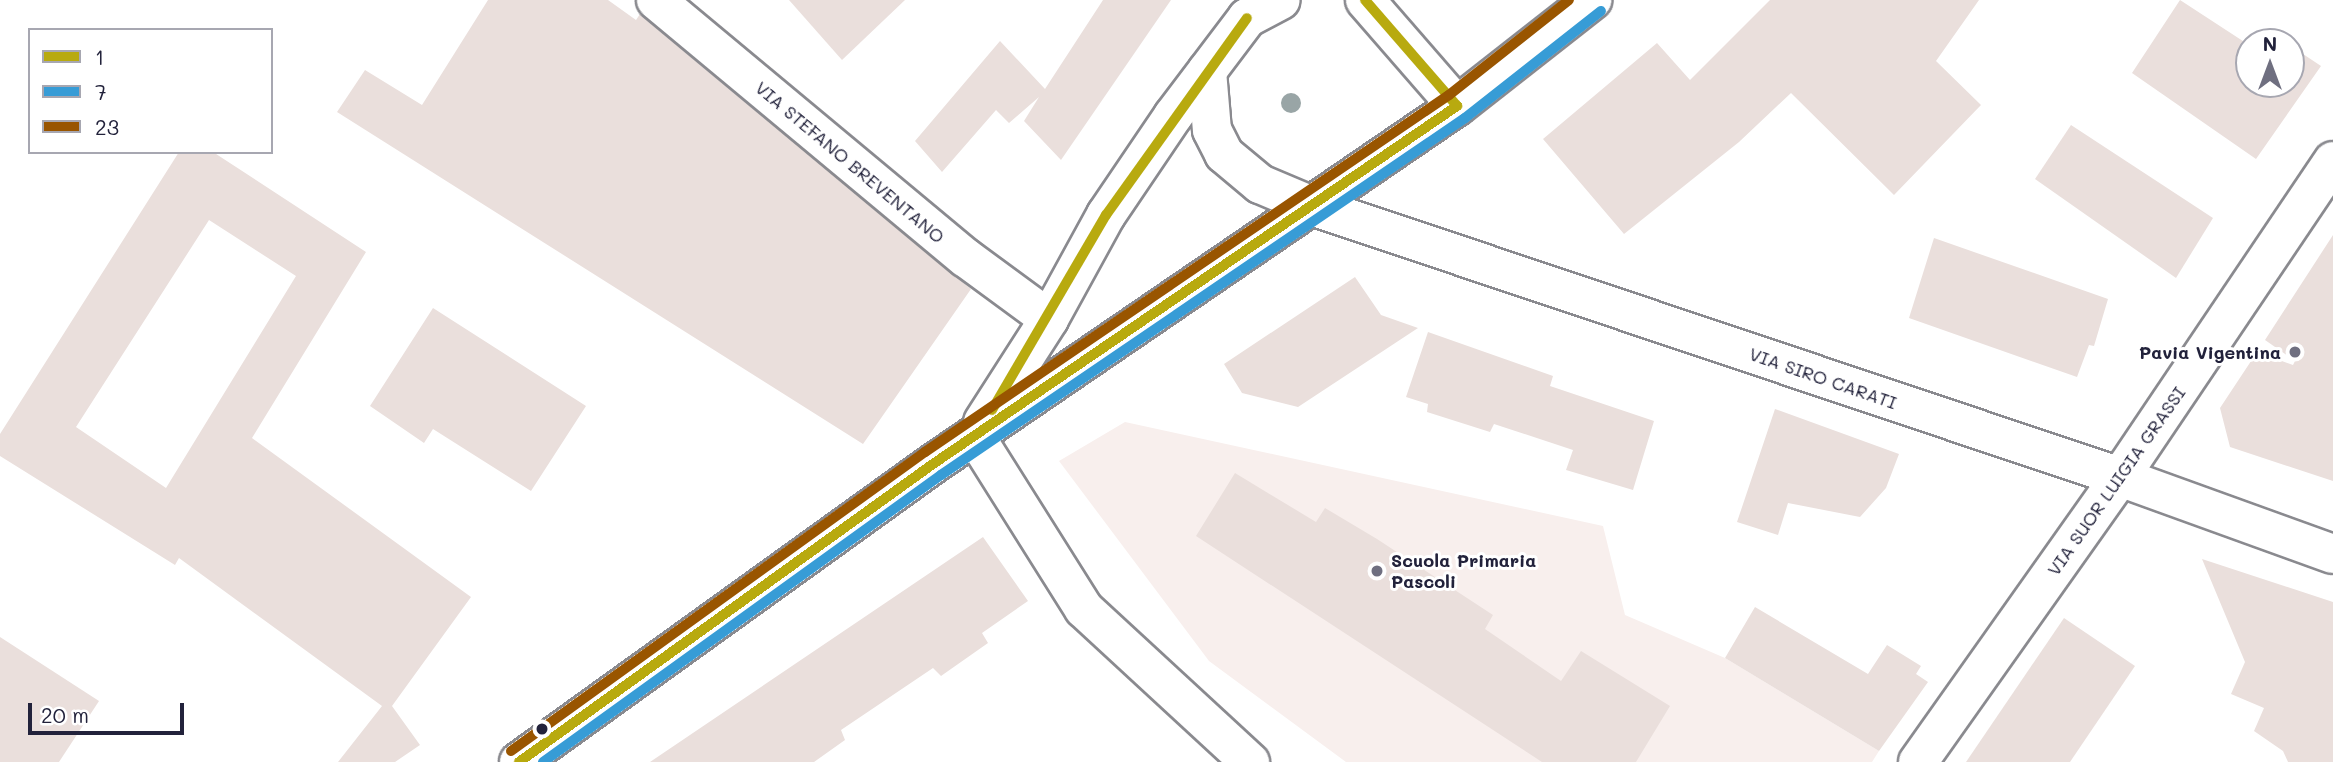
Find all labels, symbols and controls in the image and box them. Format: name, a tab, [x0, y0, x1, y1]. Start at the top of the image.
legend	[28, 28, 273, 154]
north arrow	[2235, 28, 2305, 98]
text: N	[2263, 31, 2277, 56]
text: 1	[95, 43, 104, 70]
street label: VIA STEFANO BREVENTANO	[751, 77, 949, 247]
text: 7	[95, 78, 107, 105]
text: 23	[95, 113, 119, 140]
place label: Pavia Vigentina	[2139, 341, 2281, 363]
street label: VIA SIRO CARATI	[1746, 343, 1900, 413]
marker: Pavia Vigentina	[2287, 344, 2303, 360]
street label: VIA SUOR LUIGIA GRASSI	[2042, 382, 2190, 580]
place label: Scuola Primaria Pascoli	[1391, 550, 1536, 592]
marker: Scuola Primaria Pascoli	[1369, 563, 1385, 579]
scale bar	[32, 688, 187, 732]
text: 20 m	[41, 701, 89, 728]
unlabelled marker	[535, 722, 549, 736]

